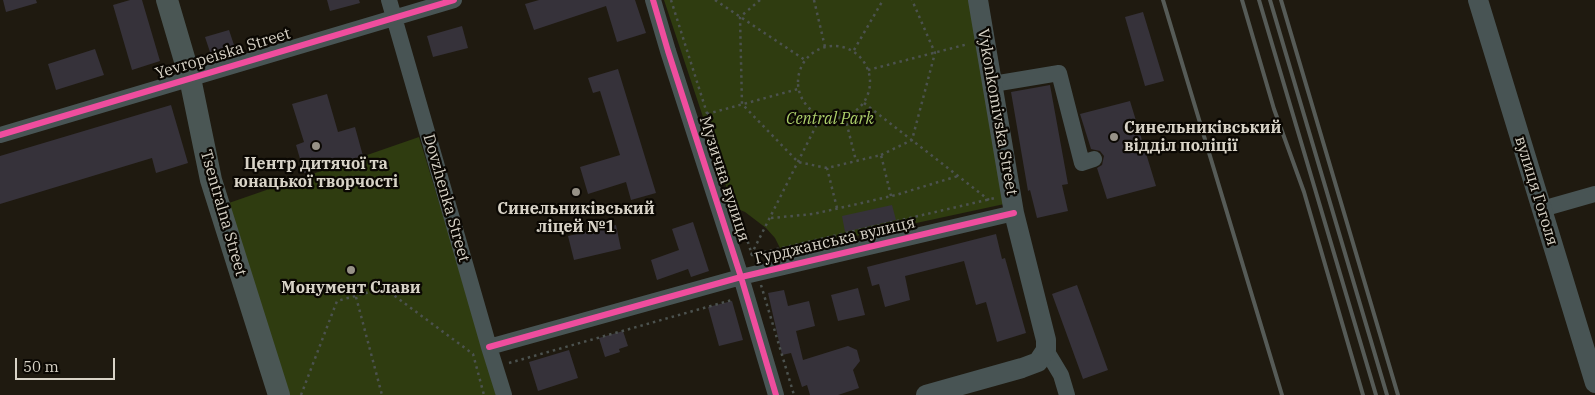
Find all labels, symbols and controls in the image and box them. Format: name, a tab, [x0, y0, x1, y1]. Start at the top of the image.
street label: Yevropeiska Street	[153, 24, 293, 84]
street label: Vykonkomivska Street	[973, 27, 1021, 197]
park label: Central Park	[786, 109, 874, 129]
street label: Музична вулиця	[695, 114, 753, 244]
place label: Синельниківський відділ поліції	[1124, 118, 1281, 156]
marker: Синельниківський відділ поліції	[1108, 131, 1120, 143]
street label: Dovzhenka Street	[419, 132, 473, 264]
street label: вулиця Гоголя	[1510, 134, 1562, 248]
marker: Центр дитячої та юнацької творчості	[310, 140, 322, 152]
street label: Tsentralna Street	[196, 148, 250, 278]
place label: Центр дитячої та юнацької творчості	[234, 154, 398, 192]
marker: Синельниківський ліцей №1	[570, 186, 582, 198]
place label: Синельниківський ліцей №1	[497, 199, 655, 237]
street label: Гурджанська вулиця	[753, 213, 917, 269]
marker: Монумент Слави	[345, 264, 357, 276]
place label: Монумент Слави	[281, 278, 421, 298]
scale bar	[18, 348, 118, 380]
text: 50 m	[23, 357, 59, 376]

